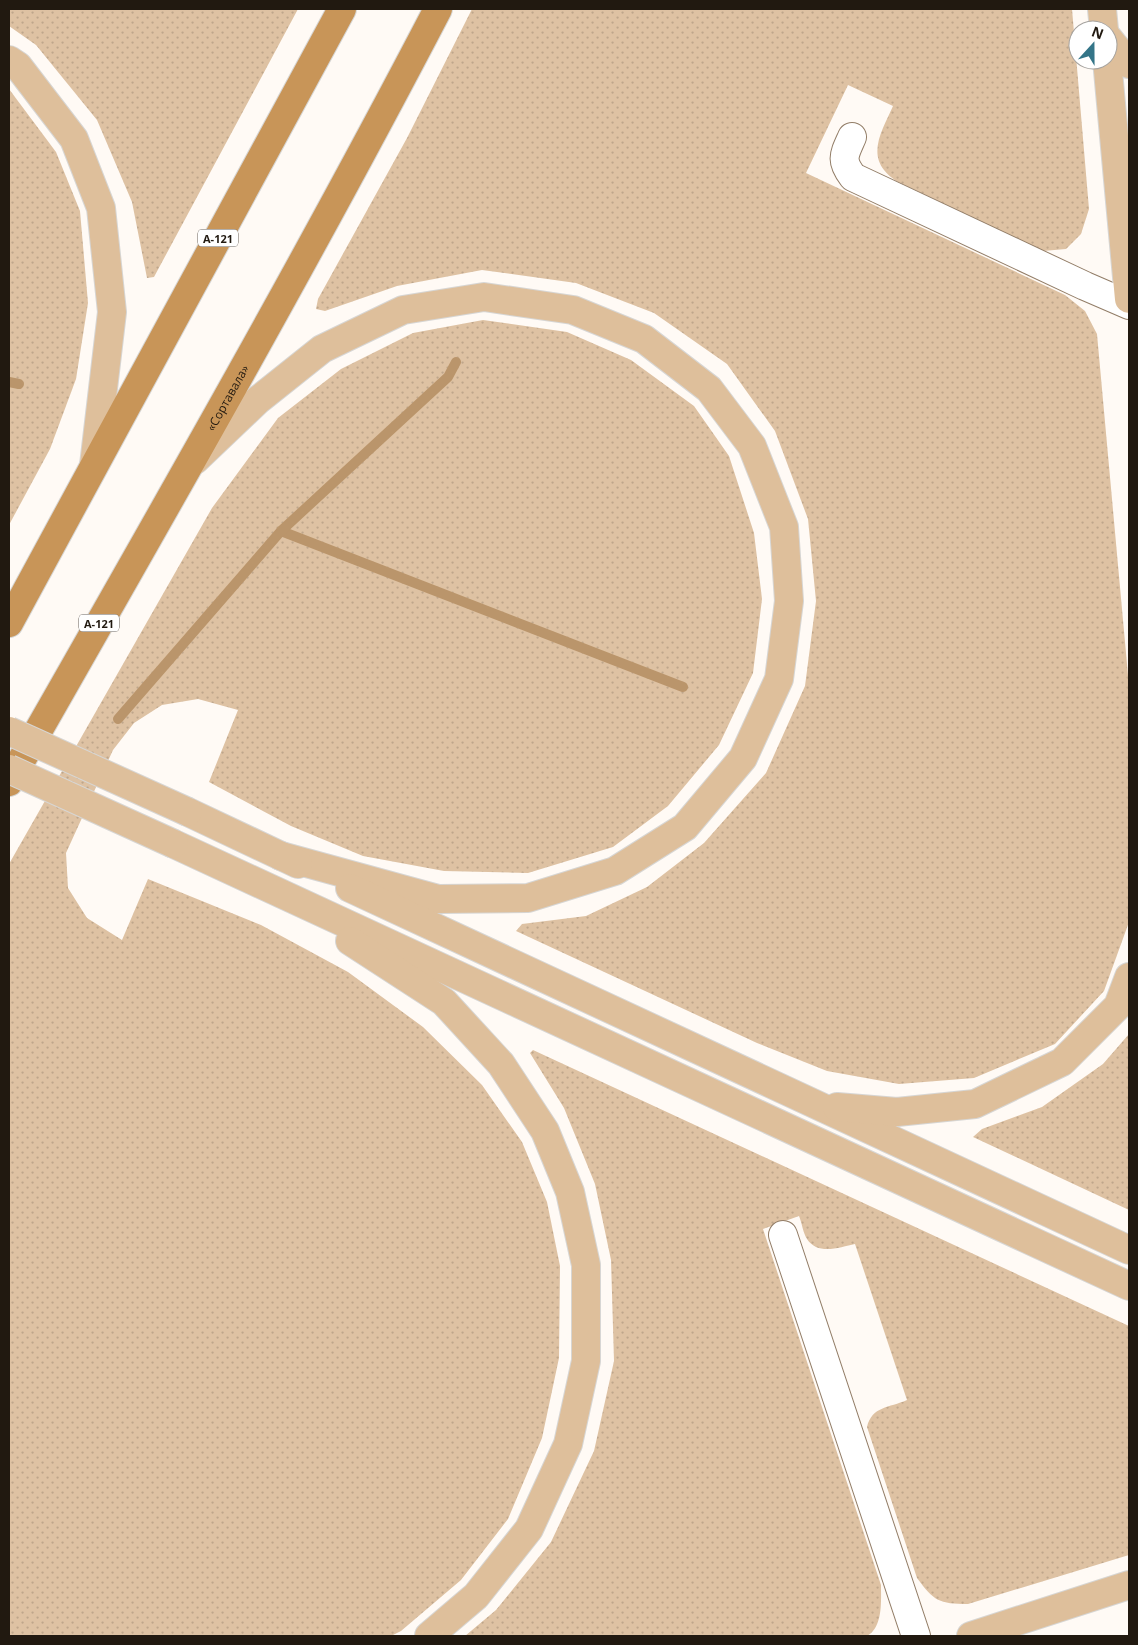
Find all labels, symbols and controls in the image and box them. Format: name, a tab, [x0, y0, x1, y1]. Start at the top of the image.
north arrow	[1068, 20, 1118, 70]
text: N	[1089, 21, 1107, 43]
road number: А-121	[198, 230, 238, 247]
street label: «Сортавала»	[202, 361, 253, 434]
road number: А-121	[79, 614, 119, 632]

